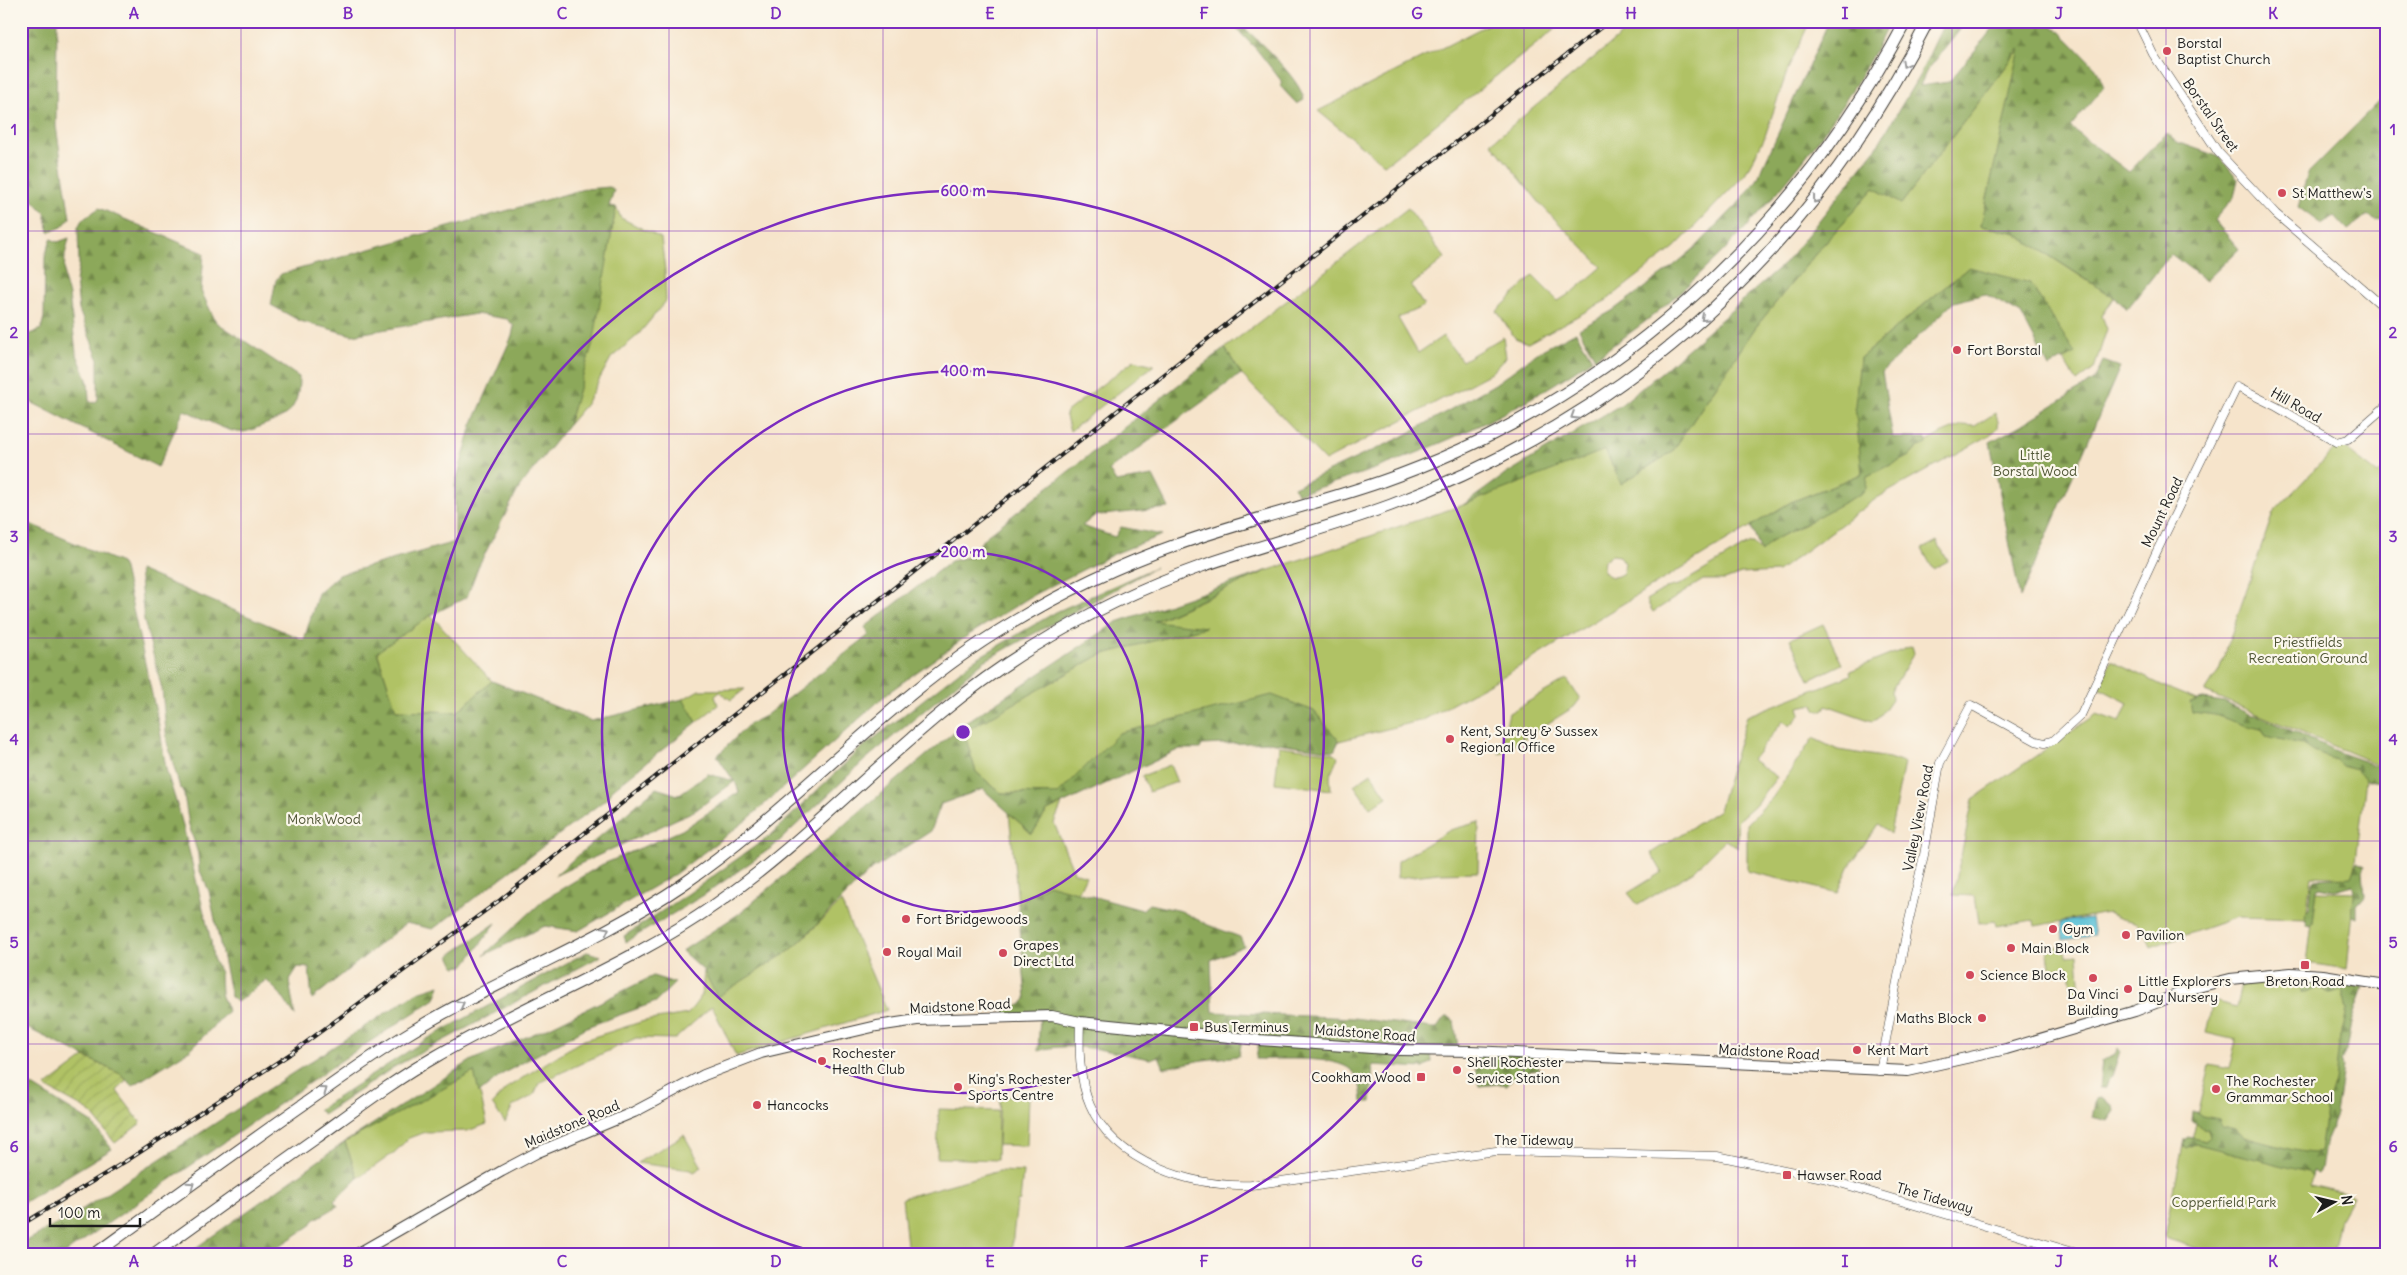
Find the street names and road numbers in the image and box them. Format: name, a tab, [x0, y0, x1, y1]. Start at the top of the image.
street label: Borstal Street	[2179, 75, 2243, 155]
street label: Hill Road	[2267, 383, 2325, 427]
street label: Mount Road	[2137, 474, 2187, 550]
street label: Valley View Road	[1899, 763, 1937, 873]
street label: Maidstone Road	[909, 994, 1011, 1018]
street label: Maidstone Road	[1314, 1020, 1416, 1046]
street label: Maidstone Road	[1718, 1040, 1820, 1064]
street label: Maidstone Road	[522, 1096, 622, 1152]
street label: The Tideway	[1494, 1131, 1574, 1149]
street label: The Tideway	[1894, 1178, 1976, 1218]

